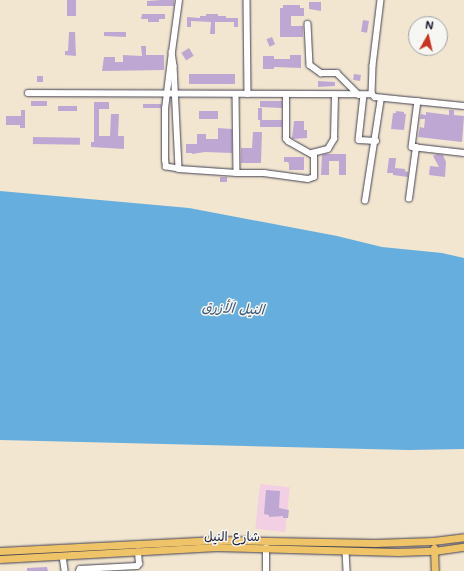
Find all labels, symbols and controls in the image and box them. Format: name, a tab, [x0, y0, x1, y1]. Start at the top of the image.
north arrow	[408, 16, 448, 56]
text: N	[424, 17, 435, 33]
water label: النيل الأزرق	[201, 298, 265, 318]
street label: شارع النيل	[204, 528, 260, 544]

